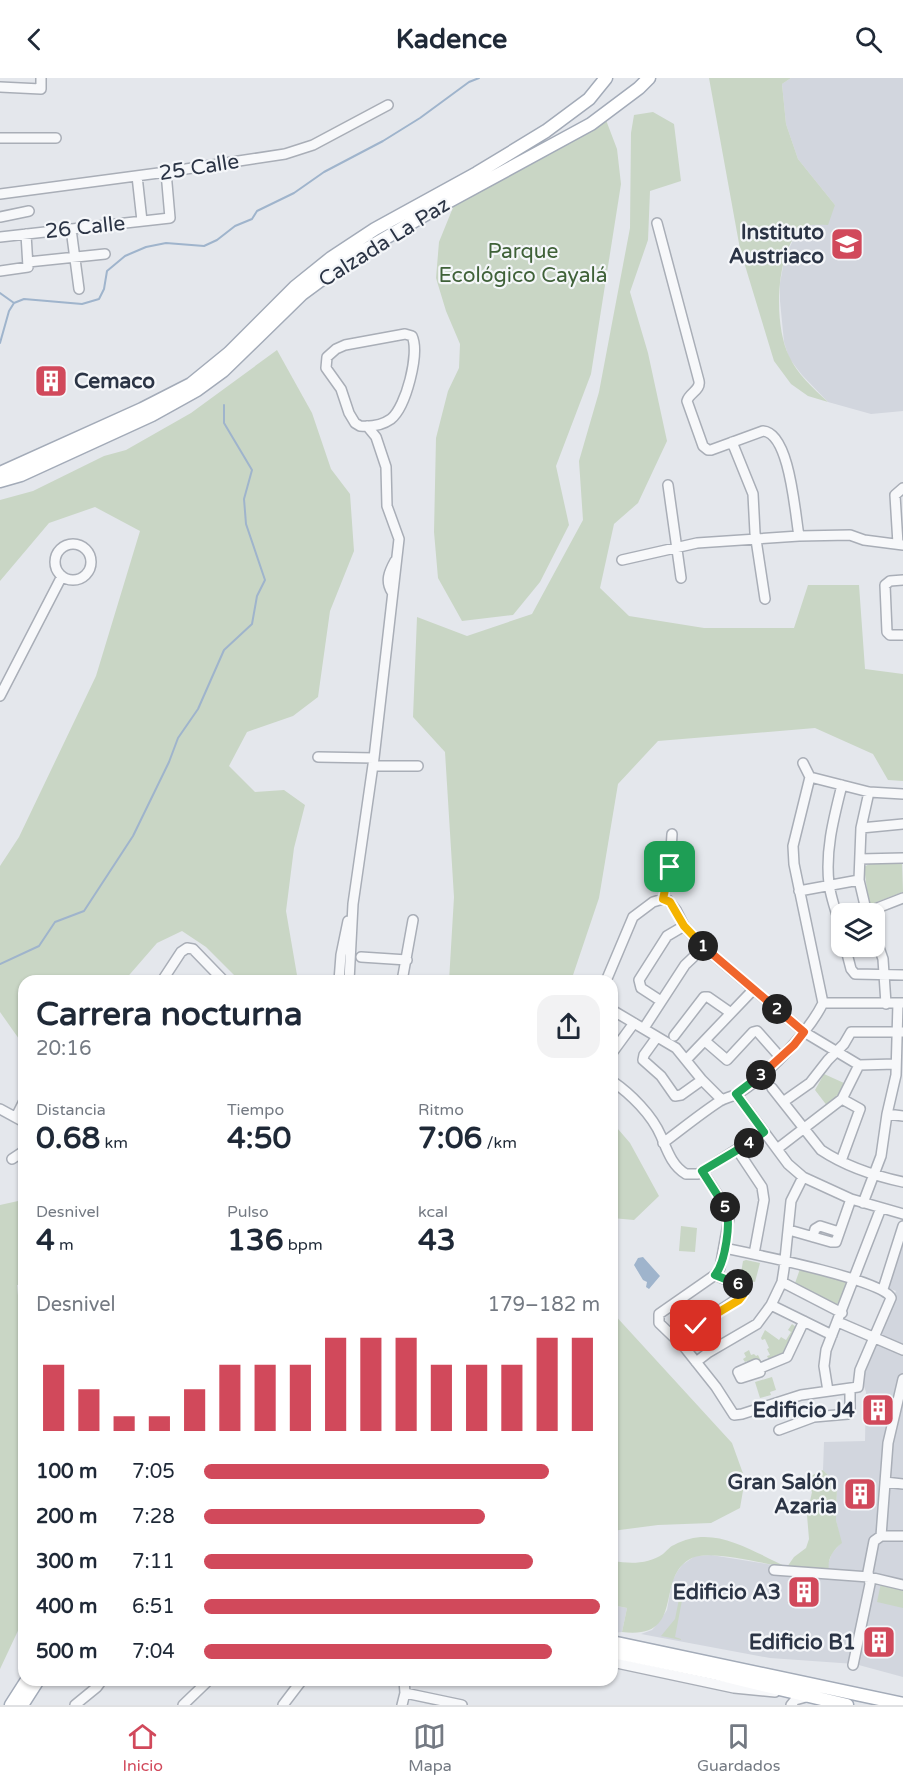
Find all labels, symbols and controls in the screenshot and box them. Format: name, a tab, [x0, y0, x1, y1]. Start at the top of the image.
icon: back	[18, 23, 51, 56]
text: Kadence	[396, 23, 507, 56]
icon: search	[852, 23, 885, 56]
street label: 25 Calle	[157, 149, 241, 186]
street label: Calzada La Paz	[314, 192, 454, 293]
street label: 26 Calle	[44, 211, 127, 244]
place label: Instituto Austriaco	[729, 220, 824, 269]
school or university icon: Instituto Austriaco	[829, 226, 865, 262]
park label: Parque Ecológico Cayalá	[439, 239, 608, 288]
building icon: Cemaco	[33, 363, 69, 399]
place label: Cemaco	[74, 369, 155, 394]
pin	[644, 841, 695, 892]
icon: arrive	[653, 850, 686, 883]
map controls	[831, 903, 885, 957]
button: layers	[831, 903, 885, 957]
pin: 1	[688, 931, 718, 961]
text: 1	[698, 936, 708, 956]
pin: 2	[762, 994, 792, 1024]
text: Carrera nocturna	[36, 995, 302, 1034]
button: share	[537, 995, 600, 1058]
text: 2	[772, 999, 782, 1019]
text: 20:16	[36, 1037, 91, 1061]
pin: 3	[746, 1060, 776, 1090]
text: 3	[756, 1065, 766, 1085]
text: Distancia	[36, 1100, 106, 1120]
text: Tiempo	[227, 1100, 284, 1120]
text: Ritmo	[418, 1100, 464, 1120]
text: 0.68	[36, 1120, 100, 1157]
text: 4:50	[227, 1120, 291, 1157]
text: 7:06	[418, 1120, 482, 1157]
pin: 4	[734, 1128, 764, 1158]
text: km	[100, 1133, 128, 1153]
text: /km	[482, 1133, 517, 1153]
text: 4	[744, 1133, 754, 1153]
pin: 5	[710, 1192, 740, 1222]
text: 5	[720, 1197, 730, 1217]
text: Desnivel	[36, 1202, 100, 1222]
text: Pulso	[227, 1202, 269, 1222]
text: kcal	[418, 1202, 448, 1222]
text: 4	[36, 1222, 55, 1259]
text: 136	[227, 1222, 284, 1259]
text: 43	[418, 1222, 456, 1259]
text: m	[55, 1235, 74, 1255]
text: bpm	[284, 1235, 323, 1255]
pin: 6	[723, 1269, 753, 1299]
text: 6	[733, 1274, 743, 1294]
text: Desnivel	[36, 1293, 115, 1317]
text: 179–182 m	[487, 1293, 600, 1317]
pin	[670, 1300, 721, 1351]
icon: check	[679, 1309, 712, 1342]
building icon: Edificio J4	[860, 1392, 896, 1428]
place label: Edificio J4	[752, 1398, 855, 1423]
text: 100 m	[36, 1460, 97, 1484]
text: 7:05	[132, 1460, 175, 1484]
place label: Gran Salón Azaria	[727, 1470, 837, 1519]
building icon: Gran Salón Azaria	[842, 1476, 878, 1512]
text: 200 m	[36, 1505, 97, 1529]
text: 7:28	[132, 1505, 175, 1529]
text: 300 m	[36, 1550, 97, 1574]
text: 7:11	[132, 1550, 175, 1574]
building icon: Edificio A3	[786, 1574, 822, 1610]
place label: Edificio A3	[673, 1580, 781, 1605]
text: 400 m	[36, 1595, 97, 1619]
text: 6:51	[132, 1595, 175, 1619]
building icon: Edificio B1	[861, 1624, 897, 1660]
place label: Edificio B1	[749, 1630, 856, 1655]
text: 500 m	[36, 1640, 97, 1664]
text: 7:04	[132, 1640, 175, 1664]
tab: Inicio	[123, 1720, 163, 1776]
tab: Mapa	[408, 1720, 452, 1776]
tab: Guardados	[697, 1720, 780, 1776]

